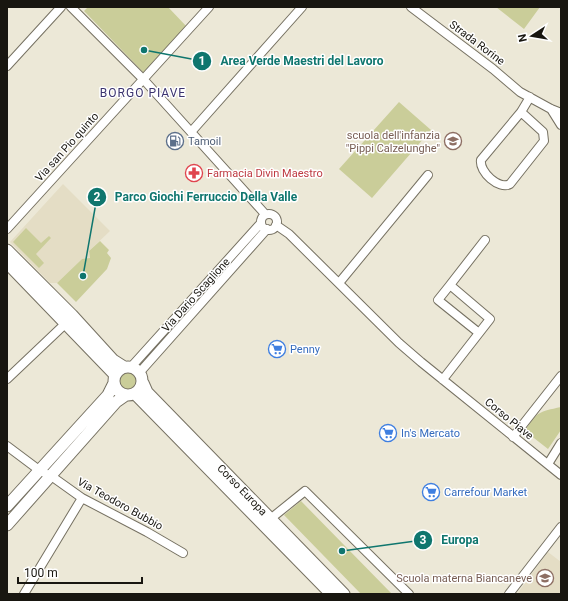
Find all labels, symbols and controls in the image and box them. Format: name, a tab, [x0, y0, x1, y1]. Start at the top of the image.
north arrow	[512, 16, 552, 56]
street label: Strada Rorine	[447, 18, 507, 68]
text: N	[515, 33, 530, 43]
callout: Area Verde Maestri del Lavoro	[192, 49, 391, 73]
text: 1	[199, 54, 205, 68]
text: Area Verde Maestri del Lavoro	[221, 54, 384, 68]
district label: BORGO PIAVE	[100, 86, 186, 100]
street label: Via san Pio quinto	[33, 110, 101, 184]
place label: scuola dell'infanzia "Pippi Calzelunghe"	[346, 129, 440, 155]
fuel station icon: Tamoil	[165, 131, 185, 151]
school or university icon: scuola dell'infanzia "Pippi Calzelunghe"	[443, 131, 463, 151]
place label: Tamoil	[188, 135, 221, 148]
pharmacy icon: Farmacia Divin Maestro	[184, 163, 204, 183]
place label: Farmacia Divin Maestro	[207, 167, 323, 180]
callout: Parco Giochi Ferruccio Della Valle	[87, 185, 305, 209]
text: 2	[94, 190, 101, 204]
text: Parco Giochi Ferruccio Della Valle	[115, 190, 298, 204]
street label: Via Dario Scaglione	[159, 255, 233, 335]
supermarket icon: Penny	[267, 339, 287, 359]
place label: Penny	[290, 343, 321, 356]
street label: Corso Piave	[482, 396, 536, 443]
supermarket icon: In's Mercato	[378, 423, 398, 443]
place label: In's Mercato	[401, 427, 460, 440]
street label: Corso Europa	[214, 462, 270, 518]
street label: Via Teodoro Bubbio	[75, 475, 165, 533]
supermarket icon: Carrefour Market	[421, 482, 441, 502]
place label: Carrefour Market	[444, 486, 528, 499]
callout: Europa	[413, 528, 487, 552]
text: 3	[420, 533, 427, 547]
text: Europa	[441, 533, 479, 547]
scale bar	[18, 559, 142, 585]
text: 100 m	[24, 566, 58, 580]
school or university icon: Scuola materna Biancaneve	[535, 568, 555, 588]
place label: Scuola materna Biancaneve	[396, 572, 532, 585]

